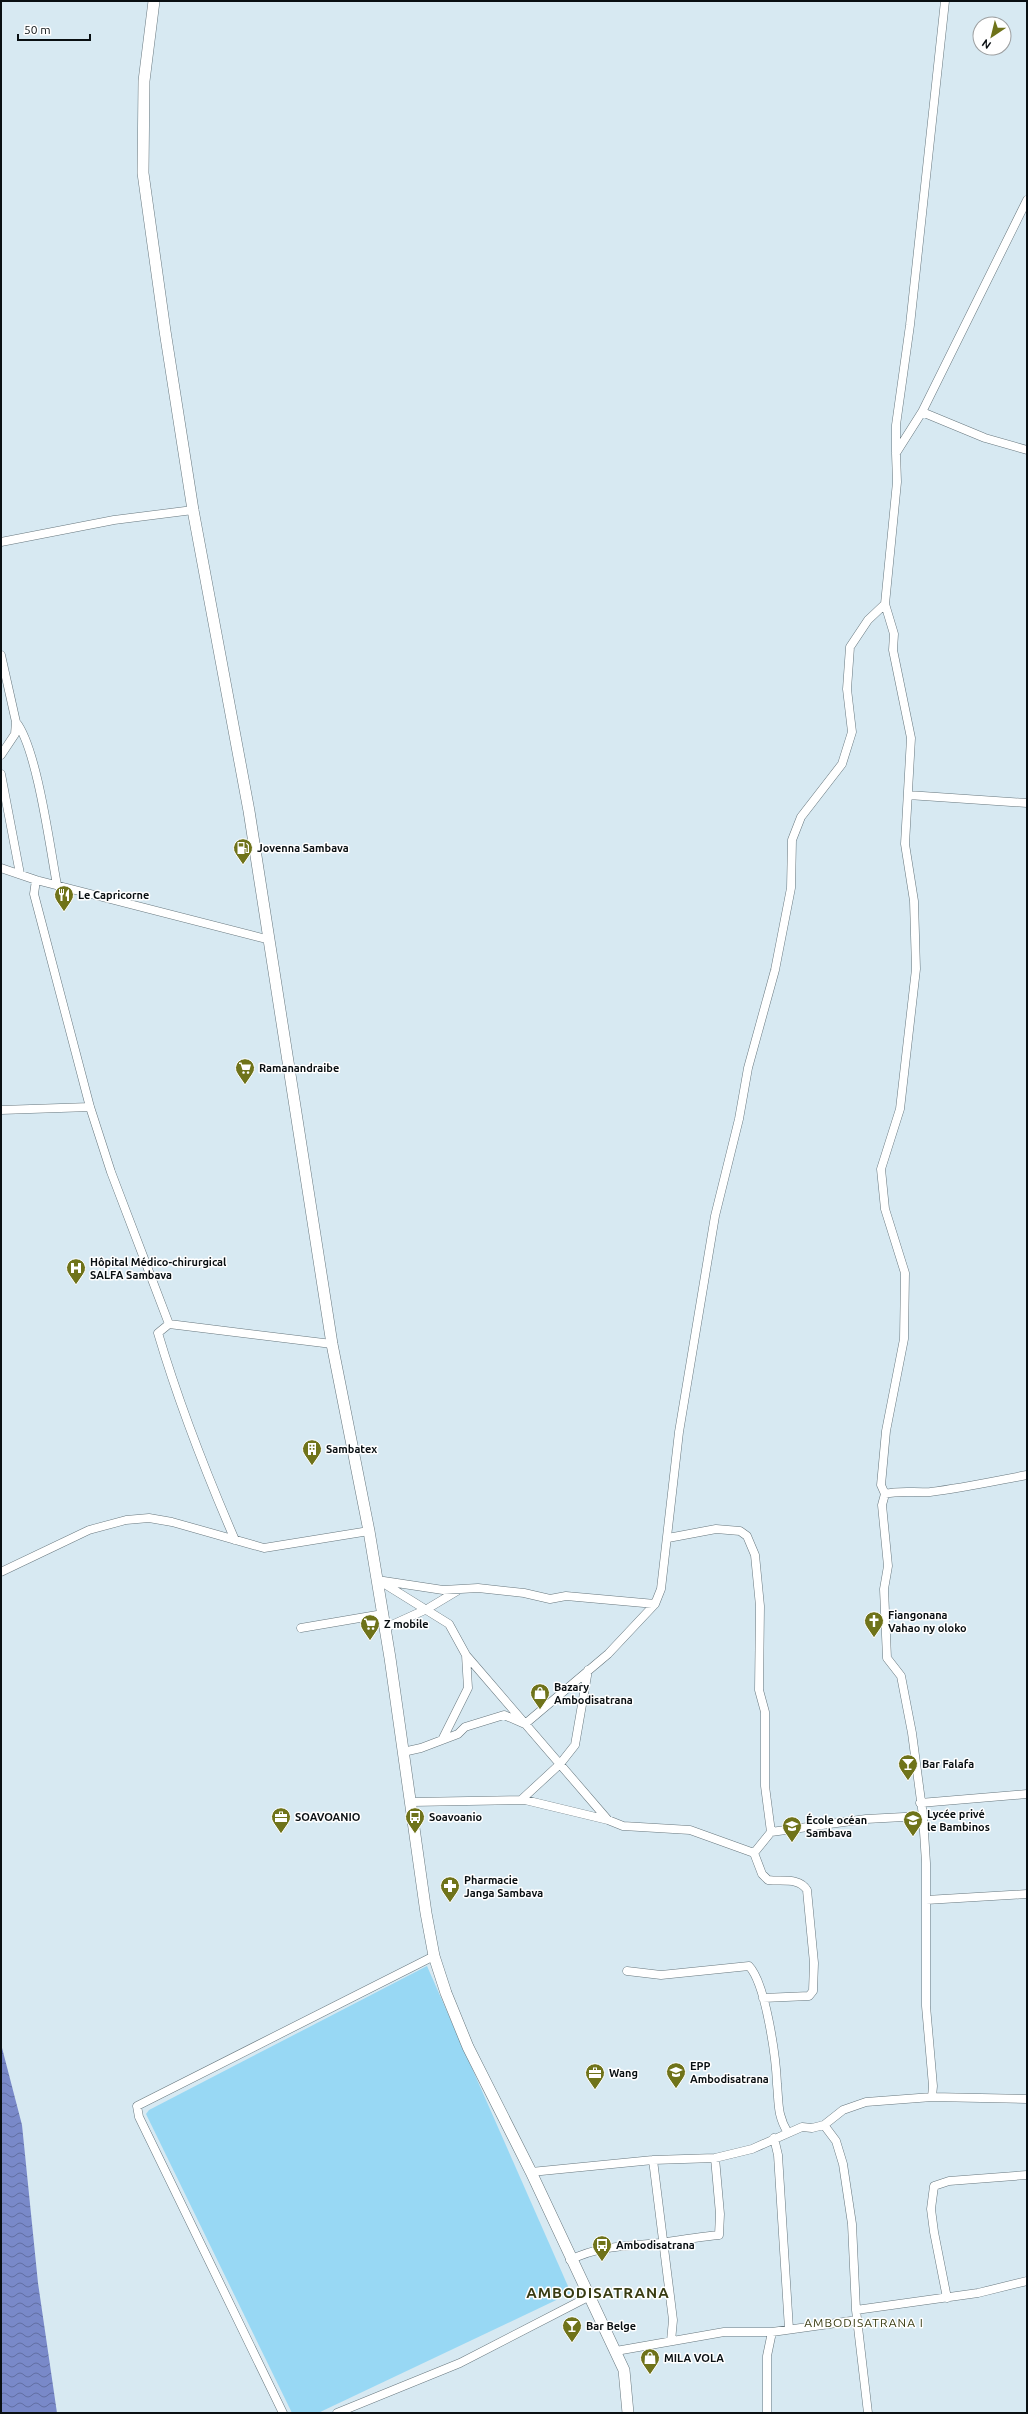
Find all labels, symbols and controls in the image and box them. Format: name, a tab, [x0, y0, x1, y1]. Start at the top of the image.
scale bar	[18, 16, 90, 42]
north arrow	[972, 16, 1012, 56]
text: 50 m	[24, 23, 51, 36]
text: N	[979, 37, 993, 51]
fuel station icon: Jovenna Sambava	[232, 837, 254, 865]
place label: Jovenna Sambava	[257, 842, 349, 854]
restaurant icon: Le Capricorne	[53, 884, 75, 912]
place label: Le Capricorne	[78, 889, 149, 901]
supermarket icon: Ramanandraibe	[234, 1057, 256, 1085]
place label: Ramanandraibe	[259, 1062, 339, 1074]
place label: Hôpital Médico-chirurgical SALFA Sambava	[90, 1256, 227, 1281]
hospital icon: Hôpital Médico-chirurgical SALFA Sambava	[65, 1257, 87, 1285]
building icon: Sambatex	[301, 1438, 323, 1466]
place label: Sambatex	[326, 1443, 377, 1455]
place label: Fiangonana Vahao ny oloko	[888, 1609, 967, 1634]
church icon: Fiangonana Vahao ny oloko	[863, 1610, 885, 1638]
supermarket icon: Z mobile	[359, 1613, 381, 1641]
place label: Z mobile	[384, 1618, 429, 1630]
place label: Bazary Ambodisatrana	[554, 1681, 633, 1706]
shop icon: Bazary Ambodisatrana	[529, 1682, 551, 1710]
bar icon: Bar Falafa	[897, 1753, 919, 1781]
place label: Bar Falafa	[922, 1758, 974, 1770]
office icon: SOAVOANIO	[270, 1806, 292, 1834]
bus stop icon: Soavoanio	[404, 1806, 426, 1834]
place label: Lycée privé le Bambinos	[927, 1808, 990, 1833]
school or university icon: Lycée privé le Bambinos	[902, 1809, 924, 1837]
place label: SOAVOANIO	[295, 1811, 361, 1823]
place label: Soavoanio	[429, 1811, 483, 1823]
place label: École océan Sambava	[806, 1813, 867, 1839]
school or university icon: École océan Sambava	[781, 1815, 803, 1843]
place label: Pharmacie Janga Sambava	[464, 1874, 543, 1899]
pharmacy icon: Pharmacie Janga Sambava	[439, 1875, 461, 1903]
place label: EPP Ambodisatrana	[690, 2060, 769, 2085]
school or university icon: EPP Ambodisatrana	[665, 2061, 687, 2089]
office icon: Wang	[584, 2062, 606, 2090]
place label: Wang	[609, 2067, 638, 2079]
bus stop icon: Ambodisatrana	[591, 2234, 613, 2262]
place label: Ambodisatrana	[616, 2239, 695, 2251]
district label: AMBODISATRANA	[526, 2284, 670, 2301]
bar icon: Bar Belge	[561, 2315, 583, 2343]
district label: AMBODISATRANA I	[804, 2316, 924, 2329]
place label: Bar Belge	[586, 2320, 636, 2332]
shop icon: MILA VOLA	[639, 2347, 661, 2375]
place label: MILA VOLA	[664, 2352, 724, 2364]

